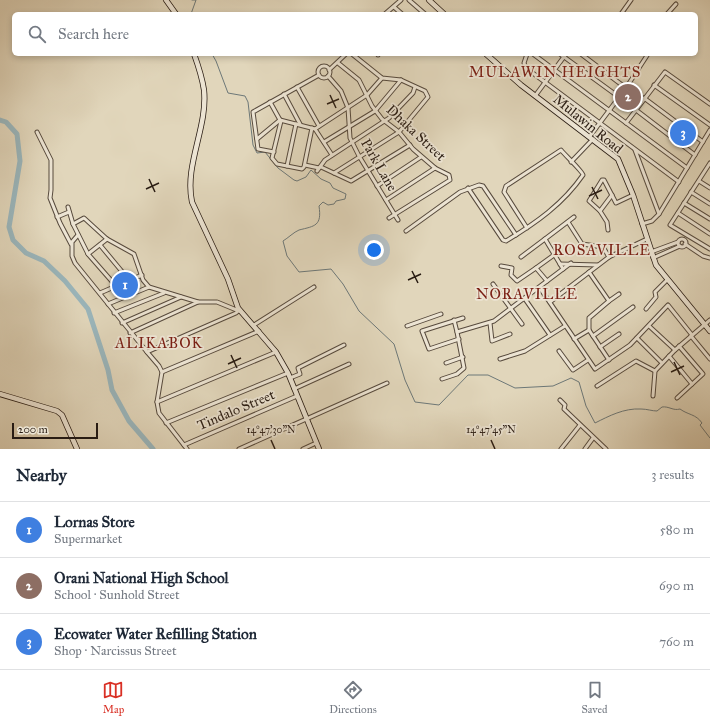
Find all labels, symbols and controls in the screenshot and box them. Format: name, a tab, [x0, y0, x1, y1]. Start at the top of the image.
search box	[12, 12, 698, 56]
icon: search	[26, 23, 48, 45]
text: Search here	[58, 25, 129, 43]
district label: MULAWIN HEIGHTS	[469, 63, 641, 81]
pin: 2	[615, 82, 641, 112]
street label: Mulawin Road	[550, 91, 626, 157]
street label: Dhaka Street	[383, 101, 449, 165]
pin: 3	[670, 118, 696, 148]
street label: Park Lane	[357, 136, 401, 195]
your location	[364, 240, 384, 260]
district label: ROSAVILLE	[553, 241, 651, 259]
pin: 1	[112, 270, 138, 300]
district label: NORAVILLE	[476, 285, 578, 303]
district label: ALIKABOK	[114, 334, 203, 352]
street label: Tindalo Street	[195, 386, 277, 434]
scale bar	[12, 421, 98, 440]
text: 200 m	[18, 423, 48, 436]
text: 14°47'30"N	[246, 424, 296, 436]
text: 14°47'45"N	[466, 424, 516, 436]
text: Nearby	[16, 465, 67, 486]
text: 3 results	[651, 467, 694, 483]
text: Lornas Store	[54, 513, 135, 531]
text: 1	[26, 522, 32, 538]
text: 580 m	[660, 522, 694, 538]
text: Supermarket	[54, 531, 122, 547]
text: Orani National High School	[54, 569, 229, 587]
text: 2	[26, 578, 32, 594]
text: 690 m	[659, 578, 694, 594]
text: School · Sunhold Street	[54, 587, 180, 603]
text: Ecowater Water Refilling Station	[54, 625, 257, 643]
text: 3	[26, 634, 32, 650]
text: 760 m	[659, 634, 694, 650]
text: Shop · Narcissus Street	[54, 643, 177, 659]
tab: Map	[102, 679, 124, 716]
tab: Directions	[329, 679, 377, 716]
tab: Saved	[581, 679, 608, 716]

